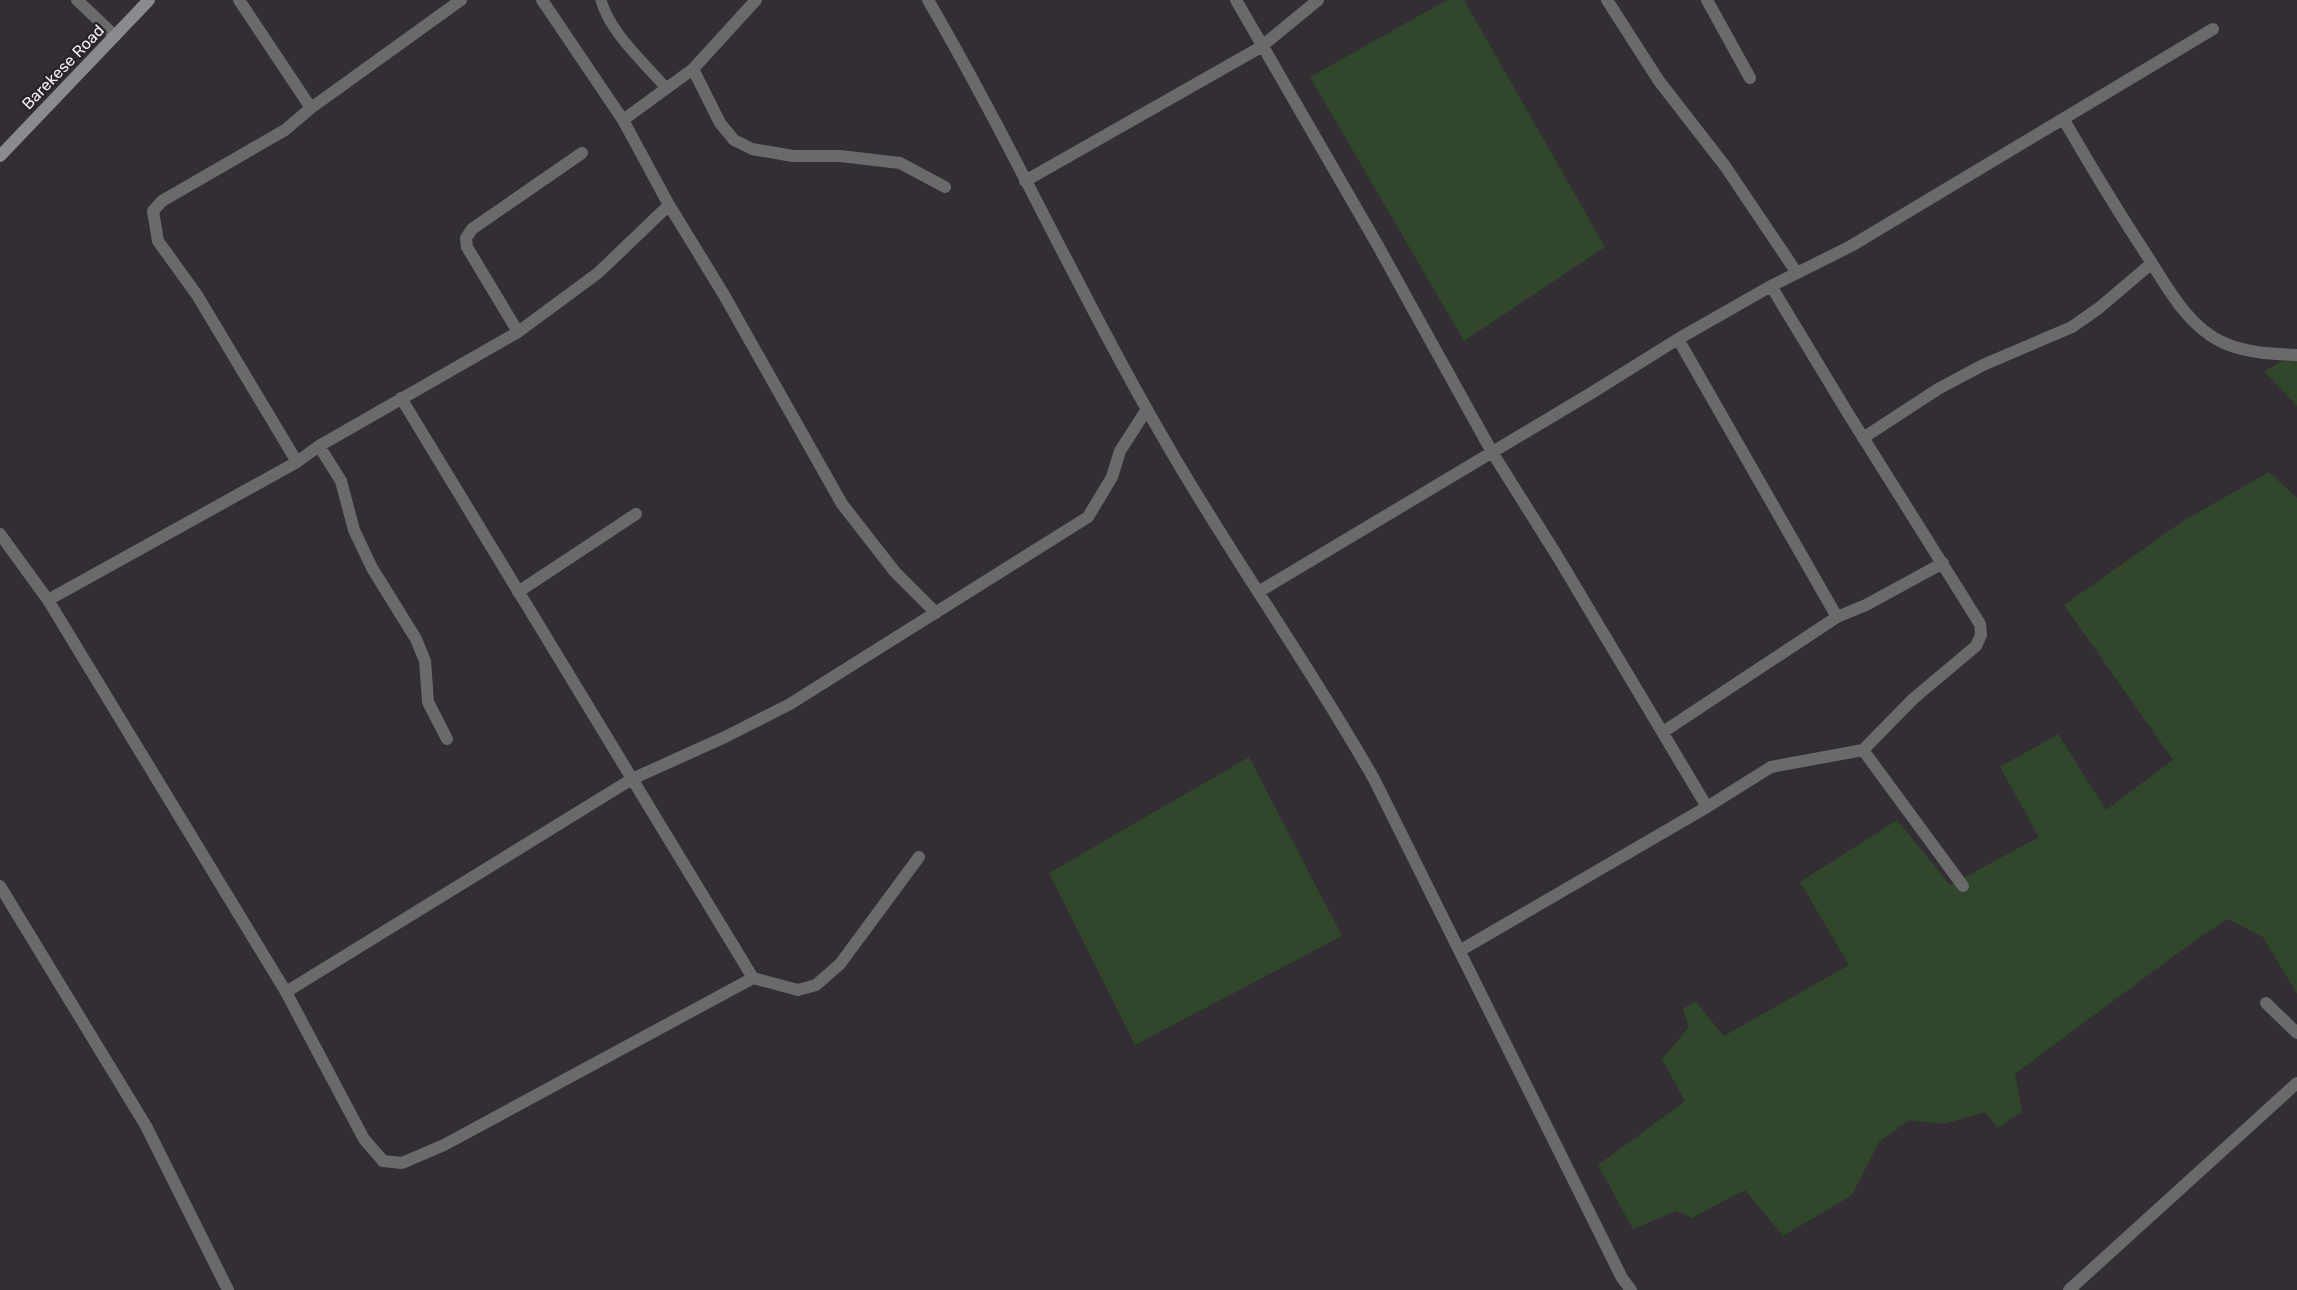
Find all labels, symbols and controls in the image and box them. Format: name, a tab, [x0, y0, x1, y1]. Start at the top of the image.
street label: Barekese Road	[18, 21, 108, 113]

